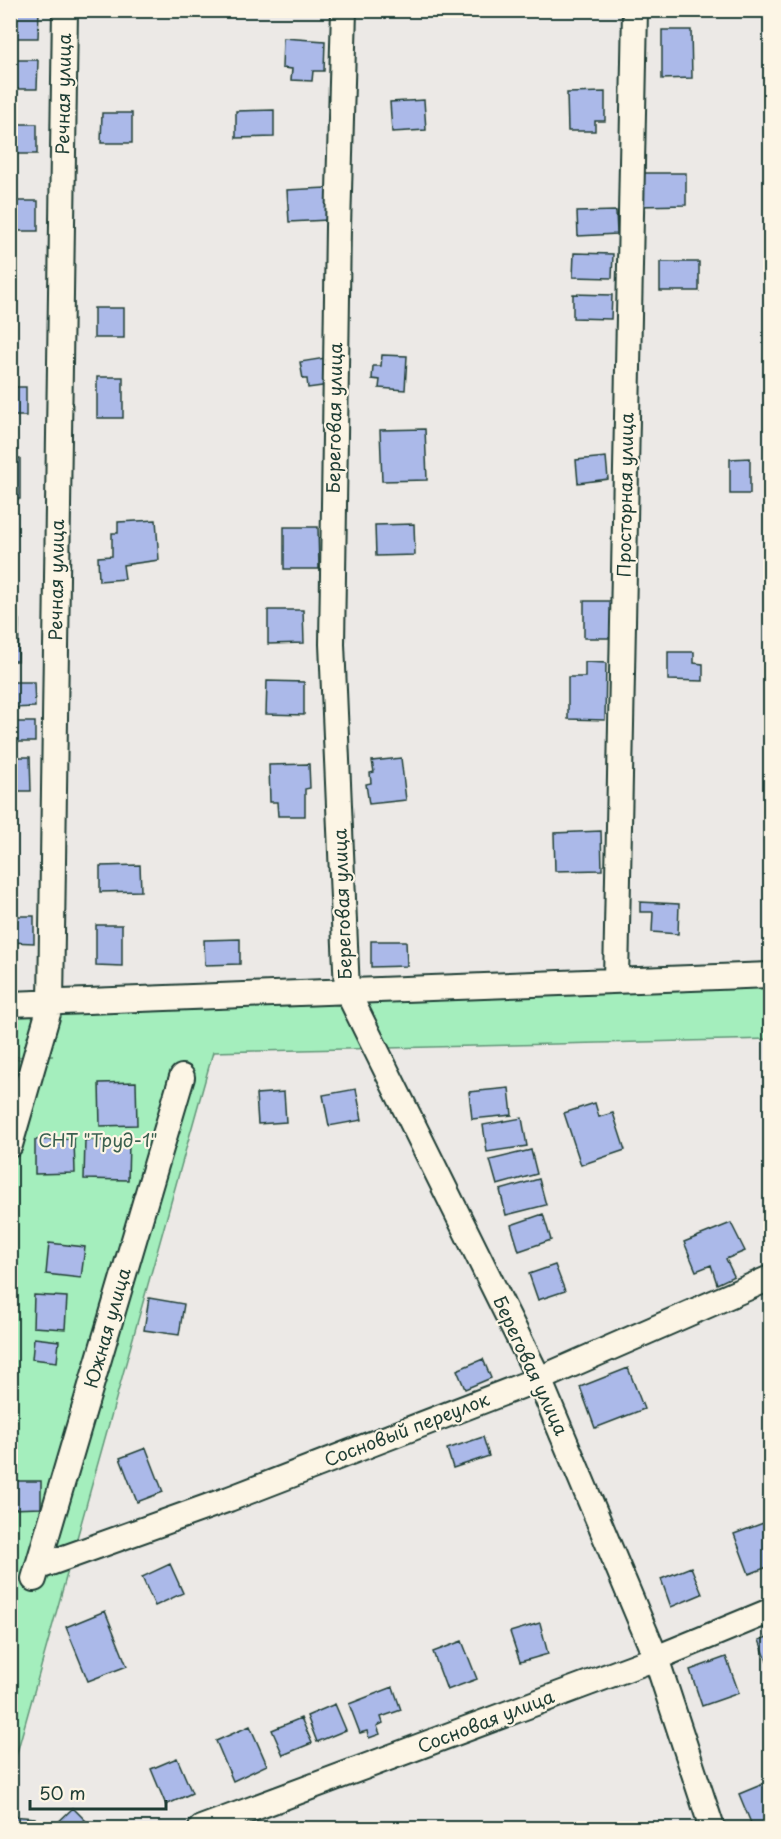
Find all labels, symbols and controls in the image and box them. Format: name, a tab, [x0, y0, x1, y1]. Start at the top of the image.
street label: Речная улица	[48, 32, 77, 155]
street label: Береговая улица	[319, 342, 348, 494]
street label: Просторная улица	[610, 412, 639, 578]
street label: Речная улица	[41, 518, 70, 641]
street label: Береговая улица	[325, 827, 358, 980]
park label: СНТ "Труд-1"	[38, 1126, 158, 1153]
street label: Южная улица	[77, 1264, 137, 1391]
street label: Береговая улица	[487, 1291, 576, 1440]
street label: Сосновый переулок	[320, 1385, 493, 1473]
street label: Сосновая улица	[413, 1682, 558, 1759]
scale bar	[30, 1773, 166, 1811]
text: 50 m	[39, 1779, 86, 1806]

